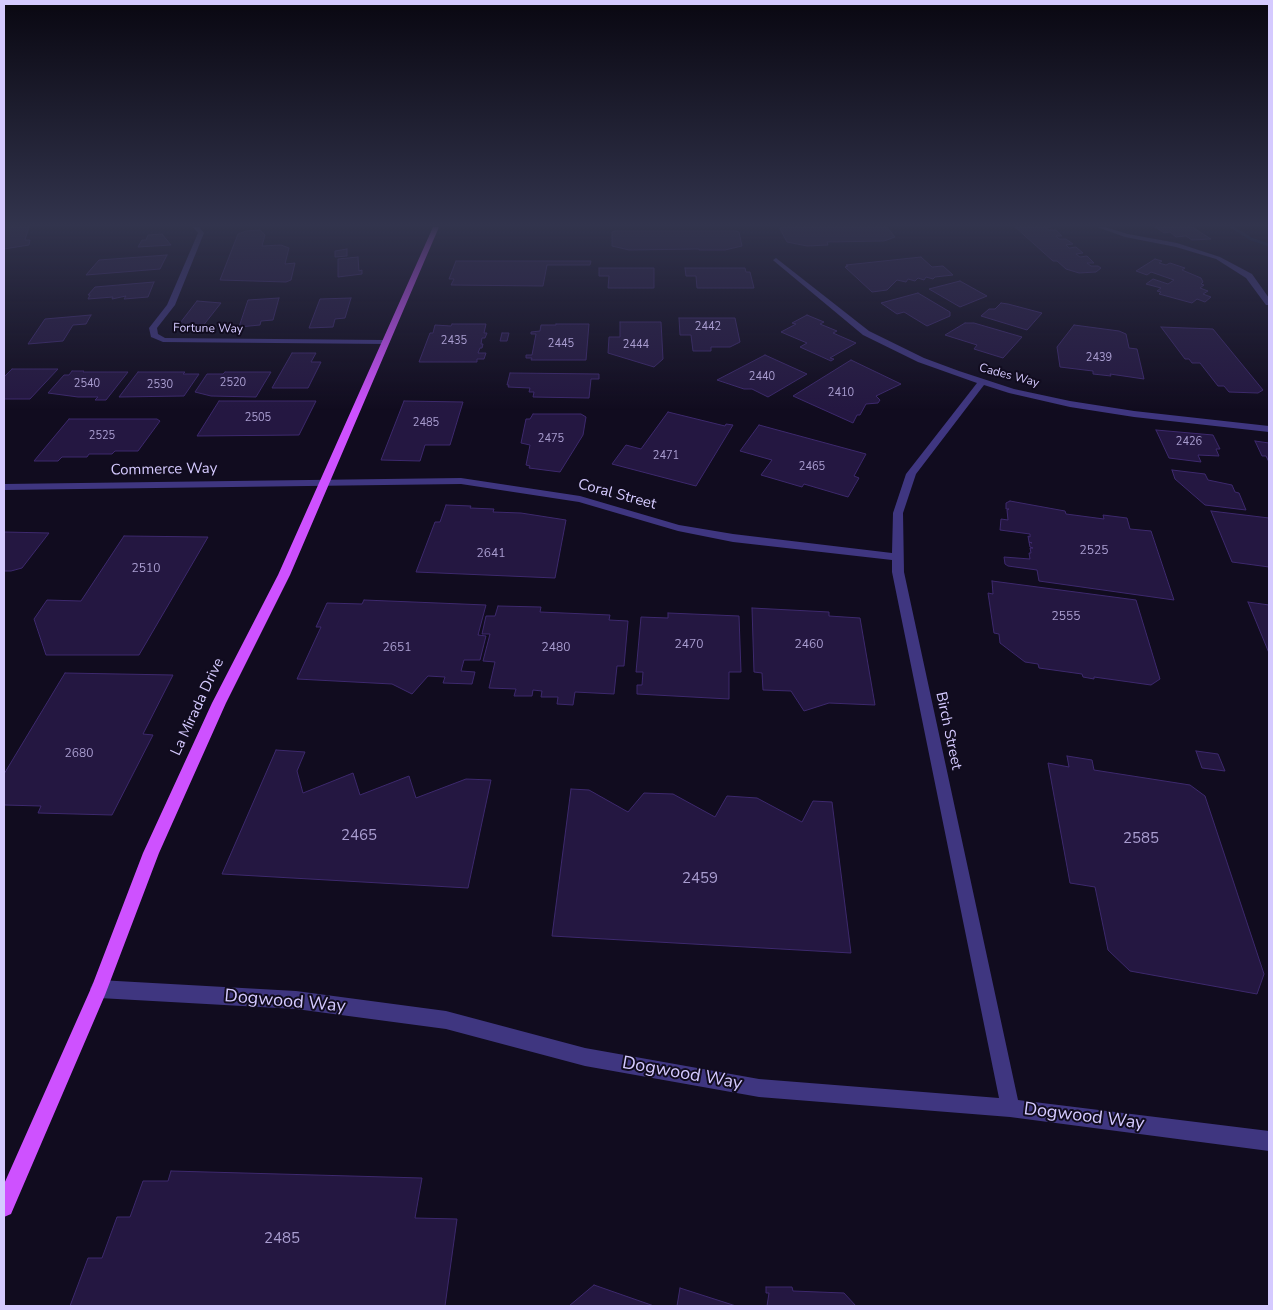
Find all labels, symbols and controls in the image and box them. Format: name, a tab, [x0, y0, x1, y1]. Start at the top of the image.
house number: 2442	[695, 320, 721, 334]
street label: Fortune Way	[173, 321, 243, 337]
house number: 2435	[441, 334, 467, 348]
house number: 2445	[548, 337, 574, 351]
house number: 2444	[623, 338, 649, 352]
house number: 2439	[1086, 351, 1112, 365]
street label: Cades Way	[977, 361, 1041, 391]
house number: 2440	[749, 370, 775, 384]
house number: 2520	[220, 376, 246, 390]
house number: 2540	[74, 377, 100, 391]
house number: 2530	[147, 378, 173, 392]
house number: 2410	[828, 386, 854, 400]
house number: 2505	[245, 411, 271, 425]
house number: 2485	[413, 416, 439, 430]
house number: 2525	[89, 429, 115, 443]
house number: 2475	[538, 432, 564, 446]
house number: 2426	[1176, 435, 1202, 449]
house number: 2471	[653, 449, 679, 463]
street label: Commerce Way	[110, 460, 218, 480]
house number: 2465	[799, 460, 825, 474]
street label: Coral Street	[576, 476, 658, 514]
house number: 2525	[1080, 544, 1108, 558]
house number: 2641	[477, 547, 505, 561]
house number: 2510	[132, 562, 160, 576]
house number: 2555	[1052, 610, 1080, 624]
house number: 2470	[675, 638, 703, 652]
house number: 2460	[795, 638, 823, 652]
house number: 2651	[383, 641, 411, 655]
house number: 2480	[542, 641, 570, 655]
street label: La Mirada Drive	[168, 655, 228, 759]
street label: Birch Street	[931, 690, 965, 772]
house number: 2680	[65, 747, 93, 761]
house number: 2465	[341, 827, 377, 845]
house number: 2585	[1123, 830, 1159, 848]
house number: 2459	[682, 870, 718, 888]
street label: Dogwood Way	[224, 986, 346, 1018]
street label: Dogwood Way	[620, 1053, 744, 1095]
street label: Dogwood Way	[1022, 1099, 1146, 1135]
house number: 2485	[264, 1230, 300, 1248]

